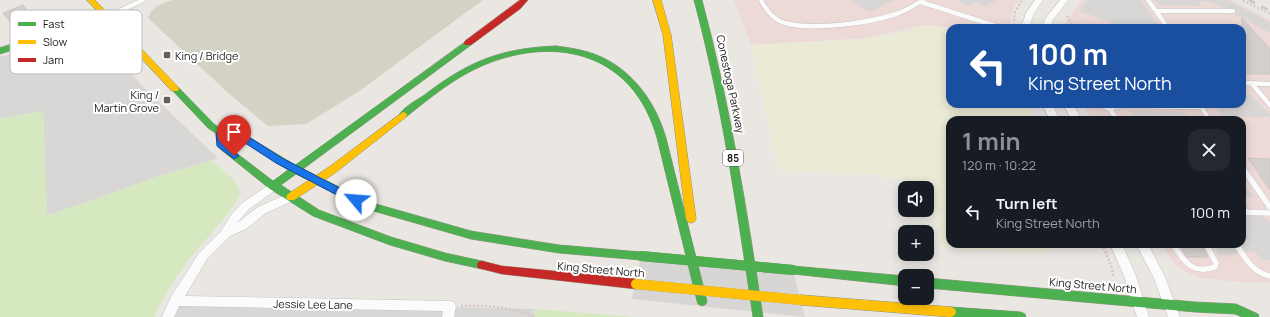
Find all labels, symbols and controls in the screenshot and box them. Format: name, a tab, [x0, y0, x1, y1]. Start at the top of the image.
legend	[10, 10, 142, 74]
text: Fast	[43, 16, 65, 31]
street label: Conestoga Parkway	[713, 33, 749, 135]
text: Slow	[43, 34, 68, 49]
text: 100 m	[1028, 35, 1108, 73]
icon: left	[962, 40, 1014, 92]
place label: King / Bridge	[175, 48, 239, 63]
marker: King / Bridge	[162, 50, 172, 60]
text: Jam	[43, 52, 64, 67]
text: King Street North	[1028, 71, 1172, 95]
place label: King / Martin Grove	[94, 87, 160, 115]
marker: King / Martin Grove	[162, 95, 172, 105]
pin	[217, 115, 251, 156]
icon: arrive	[223, 121, 245, 143]
text: 1 min	[962, 124, 1021, 157]
button: close	[1188, 129, 1230, 171]
road number: 85	[723, 150, 743, 166]
text: 120 m · 10:22	[962, 156, 1036, 174]
position arrow	[335, 179, 377, 221]
map controls	[898, 181, 934, 305]
button: sound	[898, 181, 934, 217]
text: Turn left	[996, 193, 1058, 214]
icon: left	[962, 201, 984, 223]
text: 100 m	[1190, 202, 1230, 223]
text: King Street North	[996, 214, 1100, 232]
button: +	[898, 225, 934, 261]
street label: King Street North	[557, 258, 645, 280]
button: −	[898, 269, 934, 305]
street label: King Street North	[1049, 274, 1137, 296]
street label: Jessie Lee Lane	[273, 296, 353, 312]

